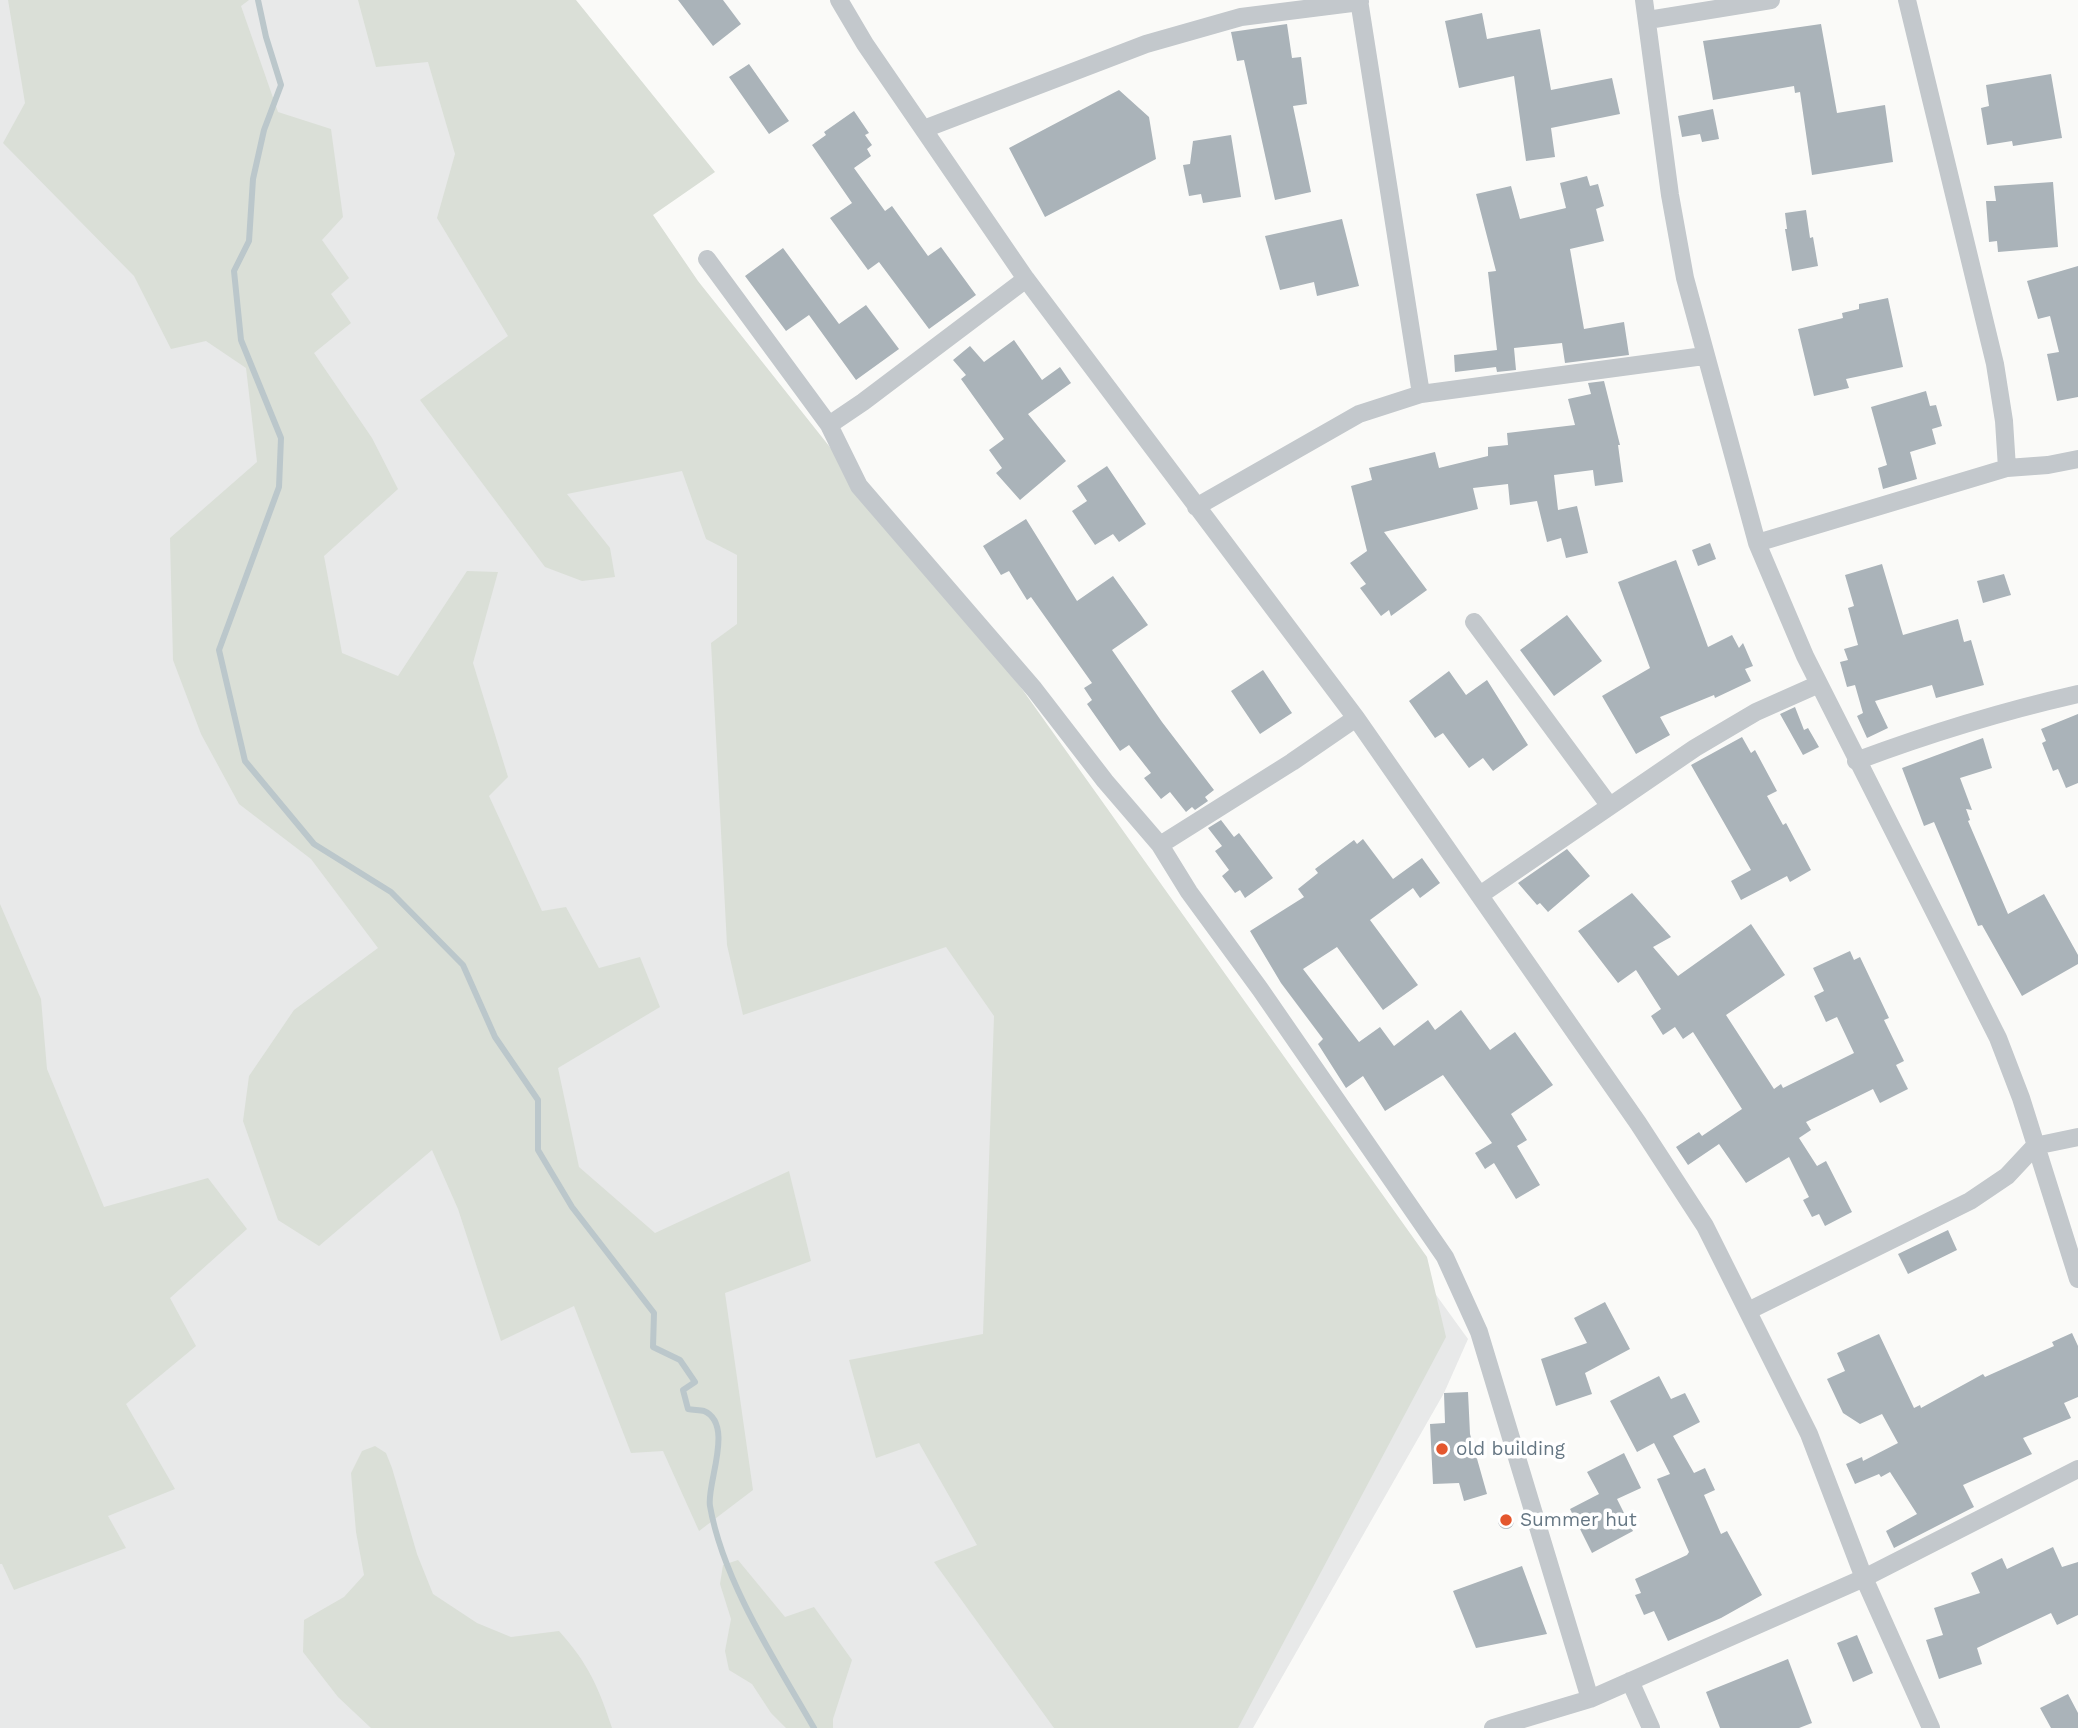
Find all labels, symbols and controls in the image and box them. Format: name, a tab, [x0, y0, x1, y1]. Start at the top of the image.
place label: old building	[1456, 1438, 1565, 1460]
marker: old building	[1434, 1441, 1450, 1457]
place label: Summer hut	[1520, 1509, 1637, 1531]
marker: Summer hut	[1498, 1512, 1514, 1528]

